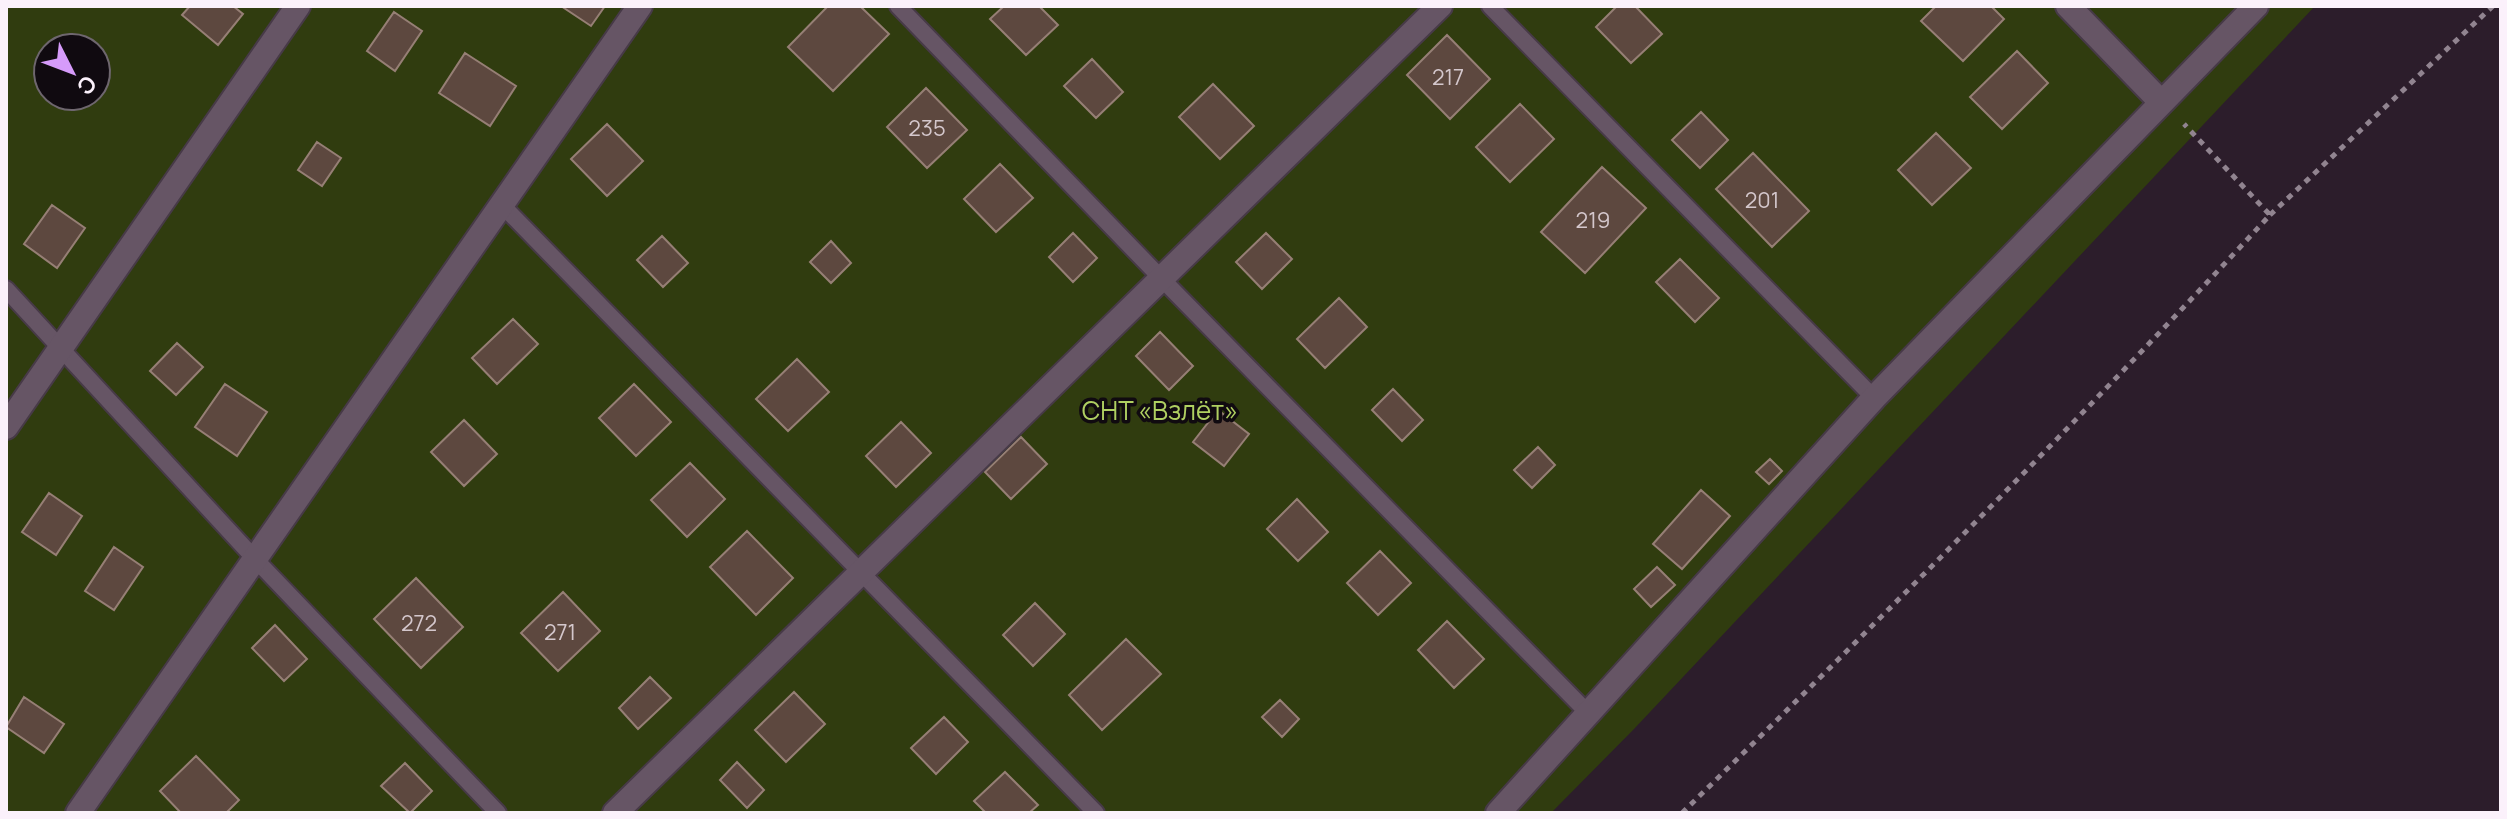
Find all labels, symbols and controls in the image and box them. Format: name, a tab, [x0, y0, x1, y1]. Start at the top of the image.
north arrow	[32, 32, 112, 112]
house number: 217	[1432, 62, 1464, 92]
text: С	[70, 69, 103, 101]
house number: 235	[908, 113, 946, 143]
house number: 201	[1745, 185, 1779, 215]
house number: 219	[1576, 205, 1610, 235]
park label: СНТ «Взлёт»	[1082, 392, 1238, 428]
house number: 272	[401, 608, 437, 638]
house number: 271	[544, 617, 576, 647]

